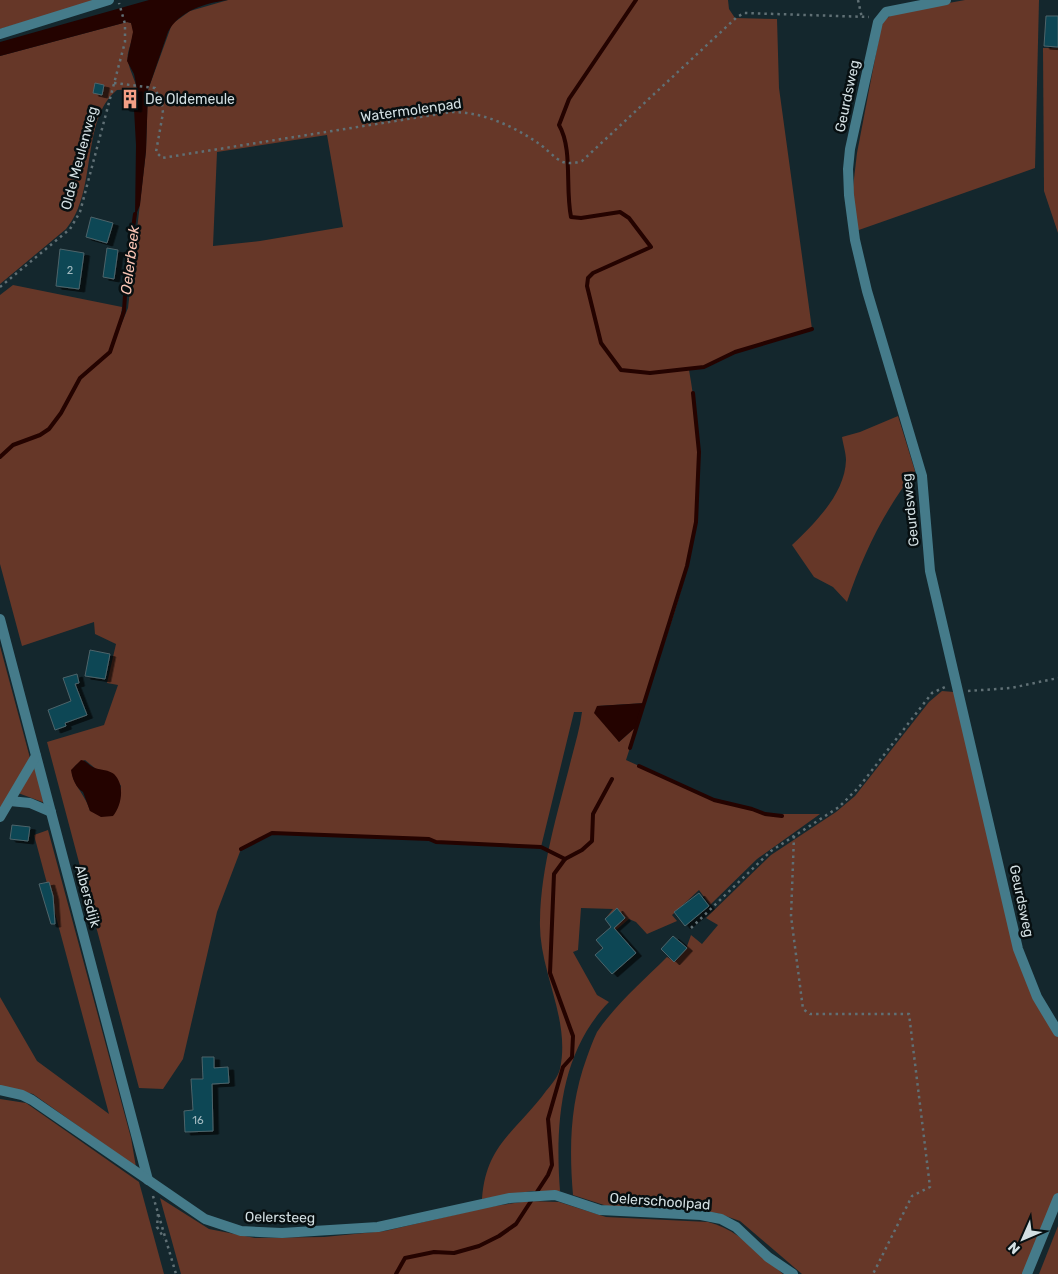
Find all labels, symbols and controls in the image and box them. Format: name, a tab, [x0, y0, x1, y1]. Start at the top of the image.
street label: Geurdsweg	[832, 58, 863, 134]
building icon: De Oldemeule	[119, 88, 141, 110]
place label: De Oldemeule	[145, 91, 235, 108]
street label: Watermolenpad	[359, 95, 463, 126]
street label: Olde Meulenweg	[57, 104, 102, 212]
water label: Oelerbeek	[117, 224, 143, 296]
house number: 2	[67, 264, 73, 277]
street label: Geurdsweg	[898, 473, 923, 547]
street label: Albersdijk	[71, 863, 104, 930]
street label: Geurdsweg	[1006, 863, 1037, 939]
house number: 16	[192, 1114, 204, 1127]
street label: Oelerschoolpad	[609, 1189, 711, 1214]
street label: Oelersteeg	[245, 1208, 315, 1227]
north arrow	[998, 1214, 1048, 1264]
text: N	[1005, 1238, 1024, 1257]

